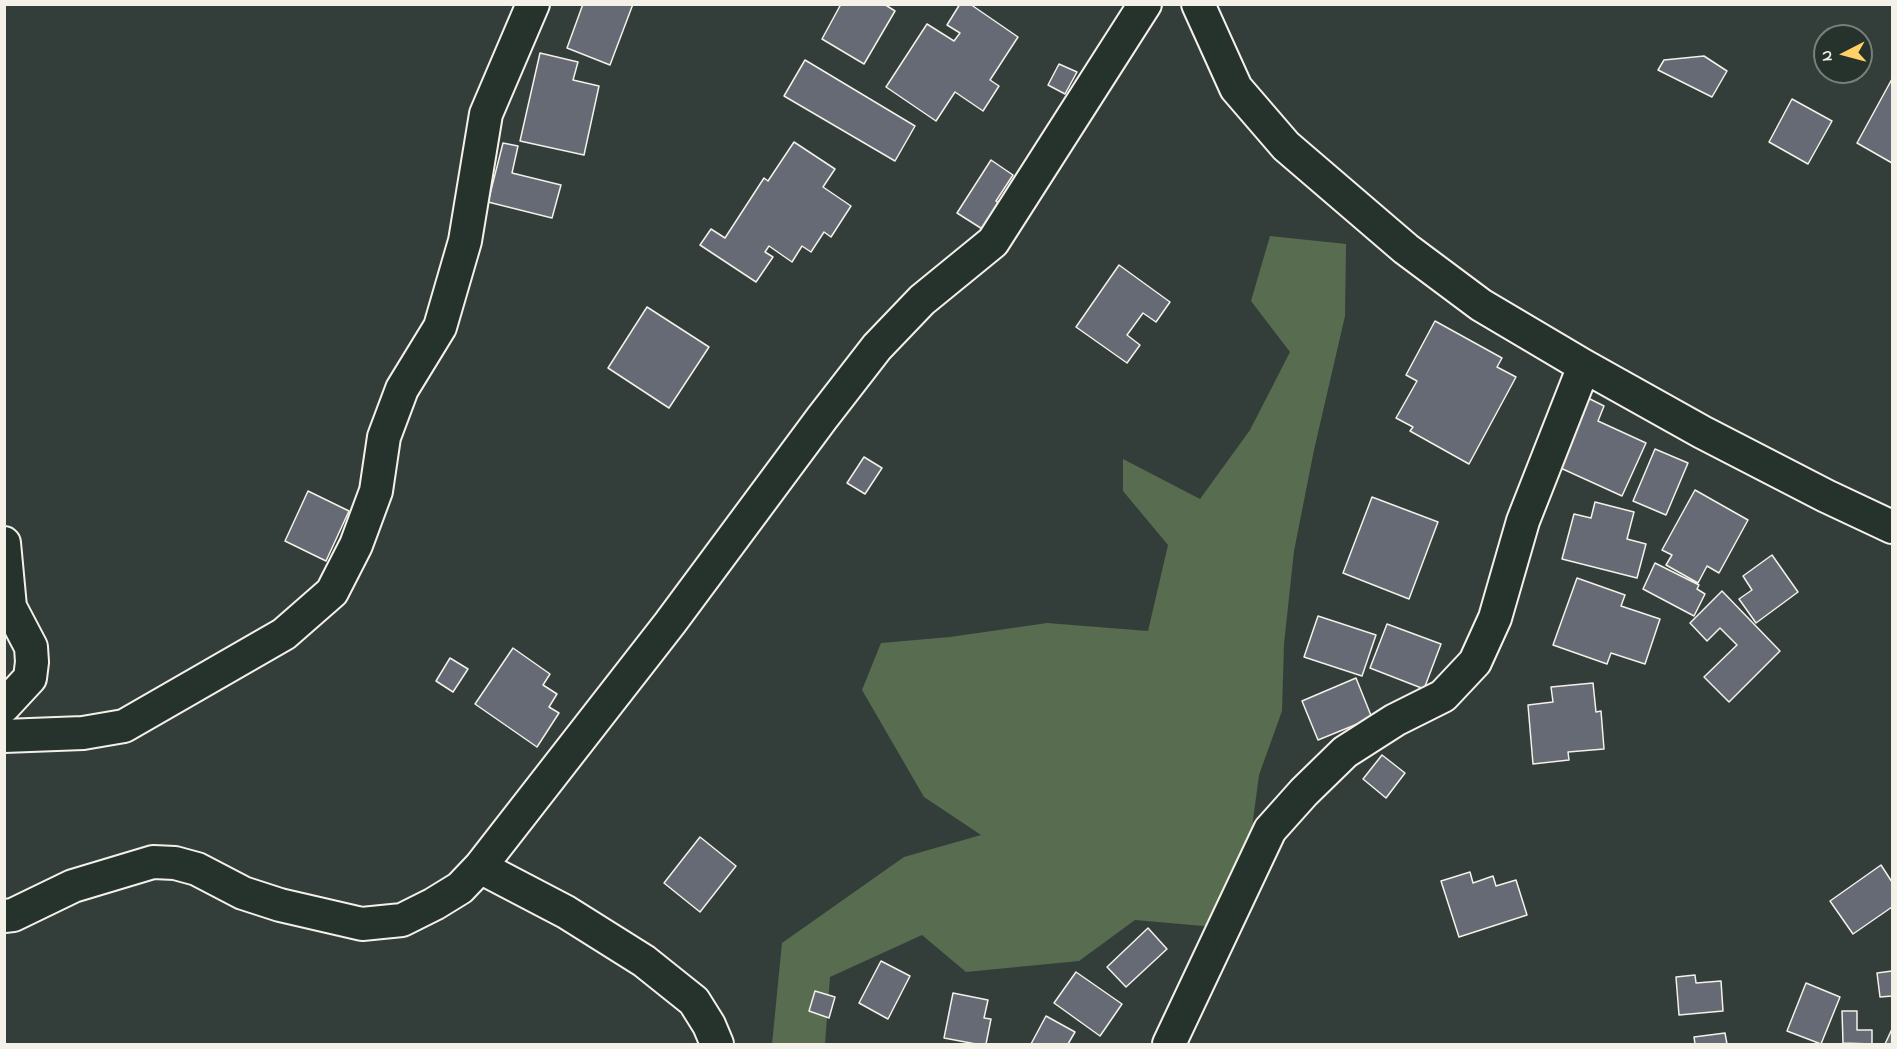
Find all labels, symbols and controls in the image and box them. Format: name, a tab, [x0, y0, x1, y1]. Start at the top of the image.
north arrow	[1813, 24, 1873, 84]
text: N	[1815, 49, 1840, 62]

